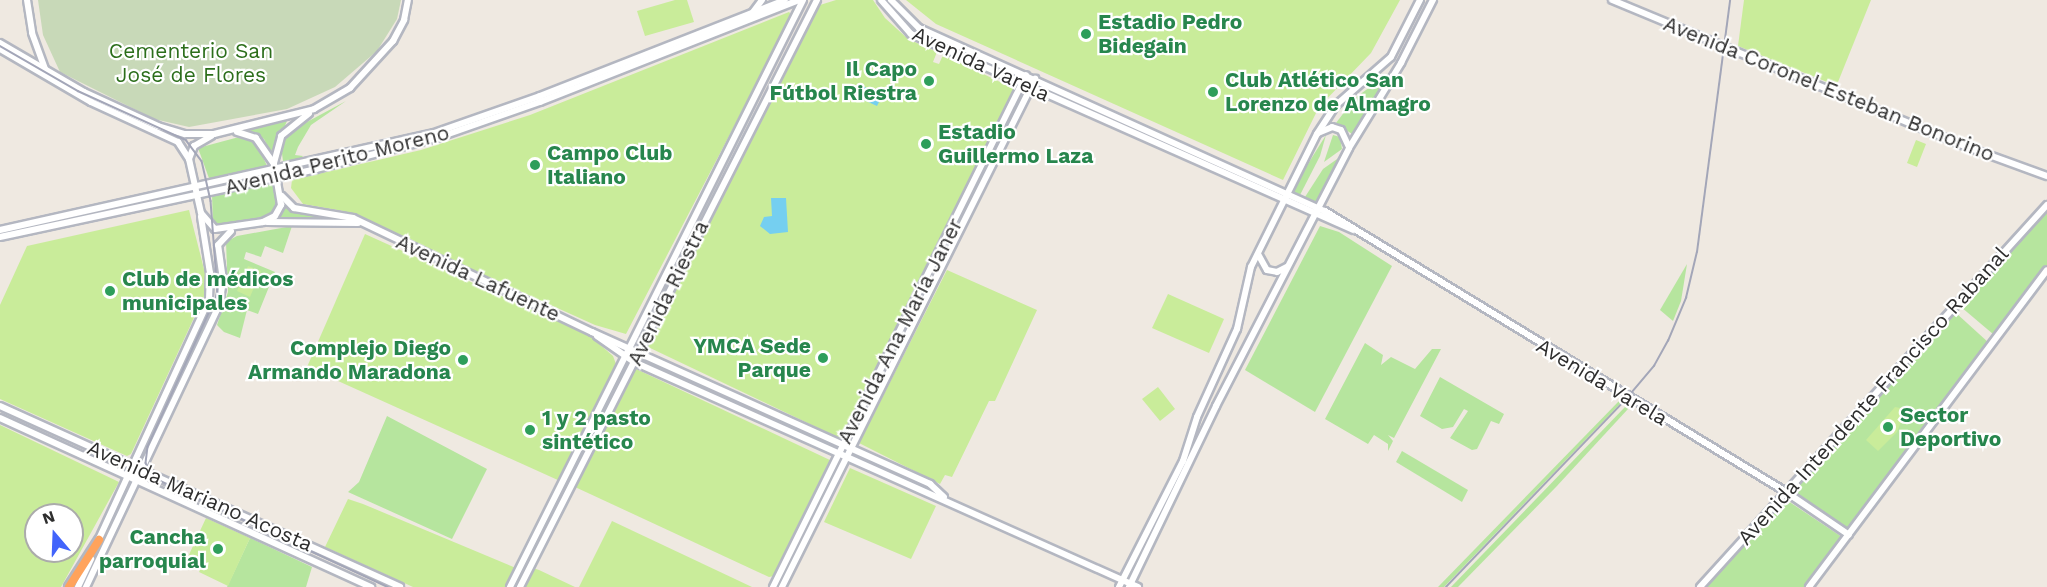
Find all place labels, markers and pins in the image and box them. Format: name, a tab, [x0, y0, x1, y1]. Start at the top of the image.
place label: Estadio Pedro Bidegain	[1098, 9, 1242, 59]
marker: Estadio Pedro Bidegain	[1079, 27, 1093, 41]
place label: Il Capo Fútbol Riestra	[769, 56, 917, 106]
place label: Club Atlético San Lorenzo de Almagro	[1225, 67, 1431, 117]
marker: Il Capo Fútbol Riestra	[922, 74, 936, 88]
marker: Club Atlético San Lorenzo de Almagro	[1206, 85, 1220, 99]
place label: Estadio Guillermo Laza	[938, 119, 1093, 169]
marker: Estadio Guillermo Laza	[919, 137, 933, 151]
place label: Campo Club Italiano	[547, 140, 672, 190]
marker: Campo Club Italiano	[528, 158, 542, 172]
place label: Club de médicos municipales	[122, 266, 294, 316]
marker: Club de médicos municipales	[103, 284, 117, 298]
place label: YMCA Sede Parque	[693, 333, 811, 383]
place label: Complejo Diego Armando Maradona	[248, 335, 451, 385]
marker: YMCA Sede Parque	[816, 351, 830, 365]
marker: Complejo Diego Armando Maradona	[456, 353, 470, 367]
place label: Sector Deportivo	[1900, 402, 2001, 452]
place label: 1 y 2 pasto sintético	[542, 405, 652, 455]
marker: Sector Deportivo	[1881, 420, 1895, 434]
marker: 1 y 2 pasto sintético	[523, 423, 537, 437]
place label: Cancha parroquial	[99, 524, 206, 574]
marker: Cancha parroquial	[211, 542, 225, 556]

